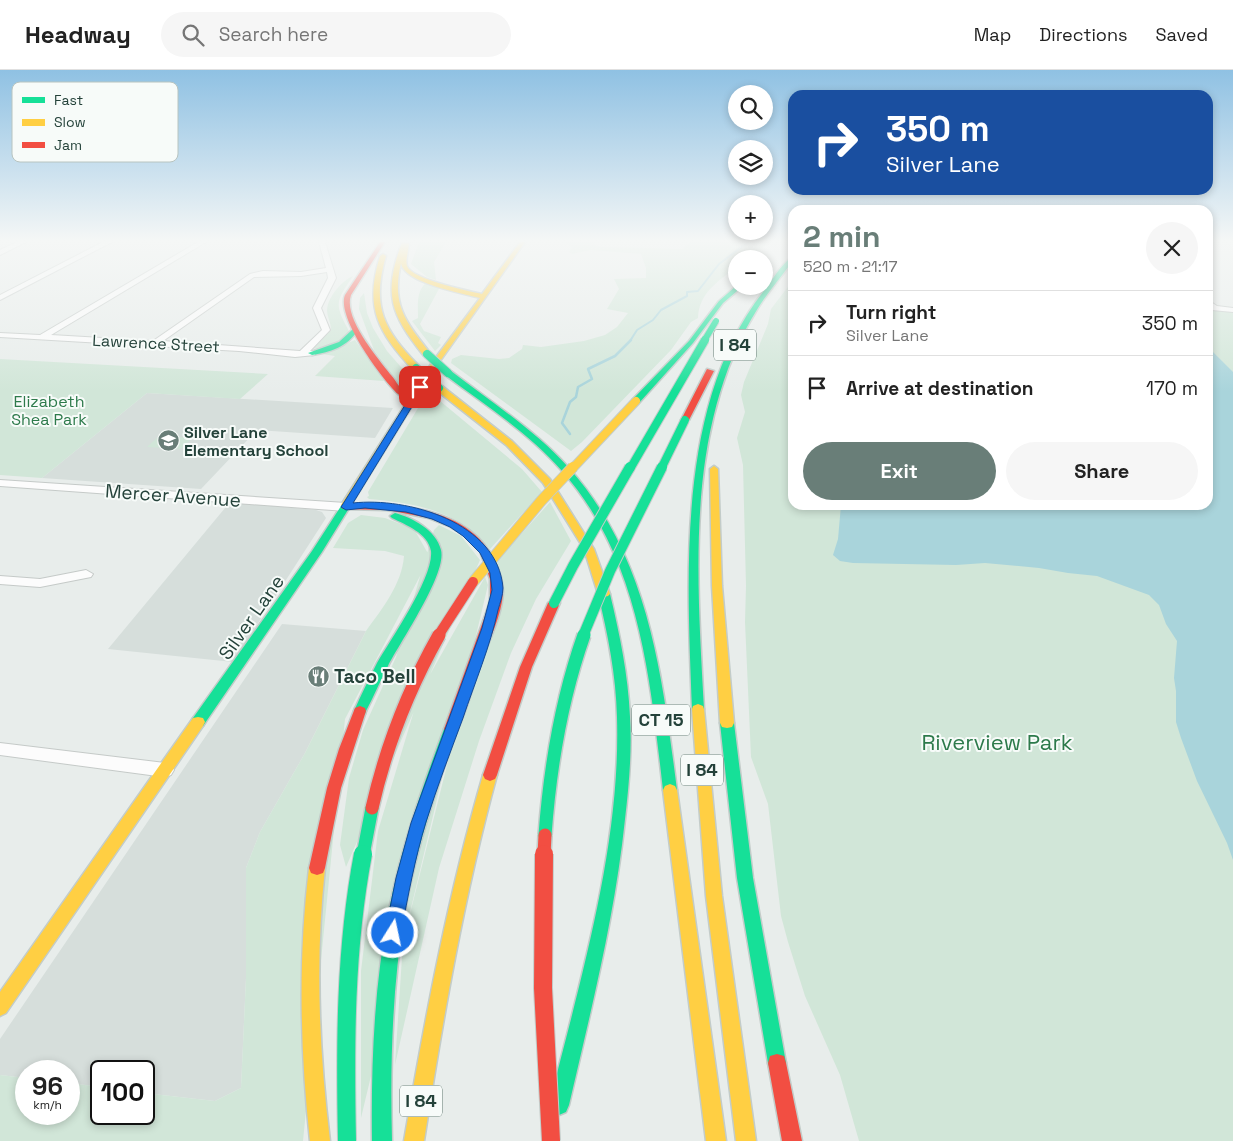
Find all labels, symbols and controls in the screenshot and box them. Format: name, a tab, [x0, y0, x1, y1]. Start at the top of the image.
search box	[161, 12, 511, 57]
text: Headway	[25, 19, 131, 50]
icon: search	[179, 21, 207, 49]
text: Search here	[219, 22, 328, 47]
text: Map	[974, 23, 1011, 46]
text: Directions	[1039, 23, 1128, 46]
text: Saved	[1156, 23, 1208, 46]
legend	[12, 82, 178, 162]
map controls	[728, 85, 773, 295]
button: search	[728, 85, 773, 130]
text: Fast	[54, 91, 83, 109]
text: 350 m	[886, 107, 990, 151]
icon: right	[803, 110, 868, 175]
text: Slow	[54, 113, 86, 131]
text: Jam	[54, 136, 82, 154]
button: layers	[728, 140, 773, 185]
text: Silver Lane	[886, 150, 1000, 178]
button: +	[728, 195, 773, 240]
text: 2 min	[803, 217, 881, 256]
button: close	[1146, 222, 1198, 274]
button: −	[728, 250, 773, 295]
text: 520 m · 21:17	[803, 256, 898, 277]
text: Turn right	[846, 300, 936, 325]
icon: right	[803, 309, 831, 337]
text: 350 m	[1142, 311, 1198, 336]
text: Silver Lane	[846, 325, 929, 346]
street label: Lawrence Street	[92, 330, 220, 357]
road number: I 84	[714, 330, 756, 360]
pin	[399, 366, 441, 408]
icon: arrive	[406, 373, 434, 401]
icon: arrive	[803, 374, 831, 402]
text: Arrive at destination	[846, 376, 1034, 401]
text: 170 m	[1146, 376, 1198, 401]
park label: Elizabeth Shea Park	[11, 391, 87, 430]
place label: Silver Lane Elementary School	[184, 422, 328, 461]
school or university icon: Silver Lane Elementary School	[156, 429, 180, 453]
button: Exit	[803, 442, 996, 500]
button: Share	[1006, 442, 1198, 500]
street label: Mercer Avenue	[104, 478, 242, 513]
street label: Silver Lane	[213, 570, 290, 665]
restaurant icon: Taco Bell	[306, 664, 330, 688]
place label: Taco Bell	[334, 664, 416, 689]
road number: CT 15	[632, 704, 690, 736]
park label: Riverview Park	[921, 728, 1073, 756]
road number: I 84	[681, 754, 723, 786]
position arrow	[366, 906, 418, 958]
speed limit sign: 100	[90, 1060, 155, 1125]
text: 96	[32, 1070, 63, 1102]
road number: I 84	[400, 1086, 442, 1116]
text: km/h	[33, 1097, 62, 1113]

